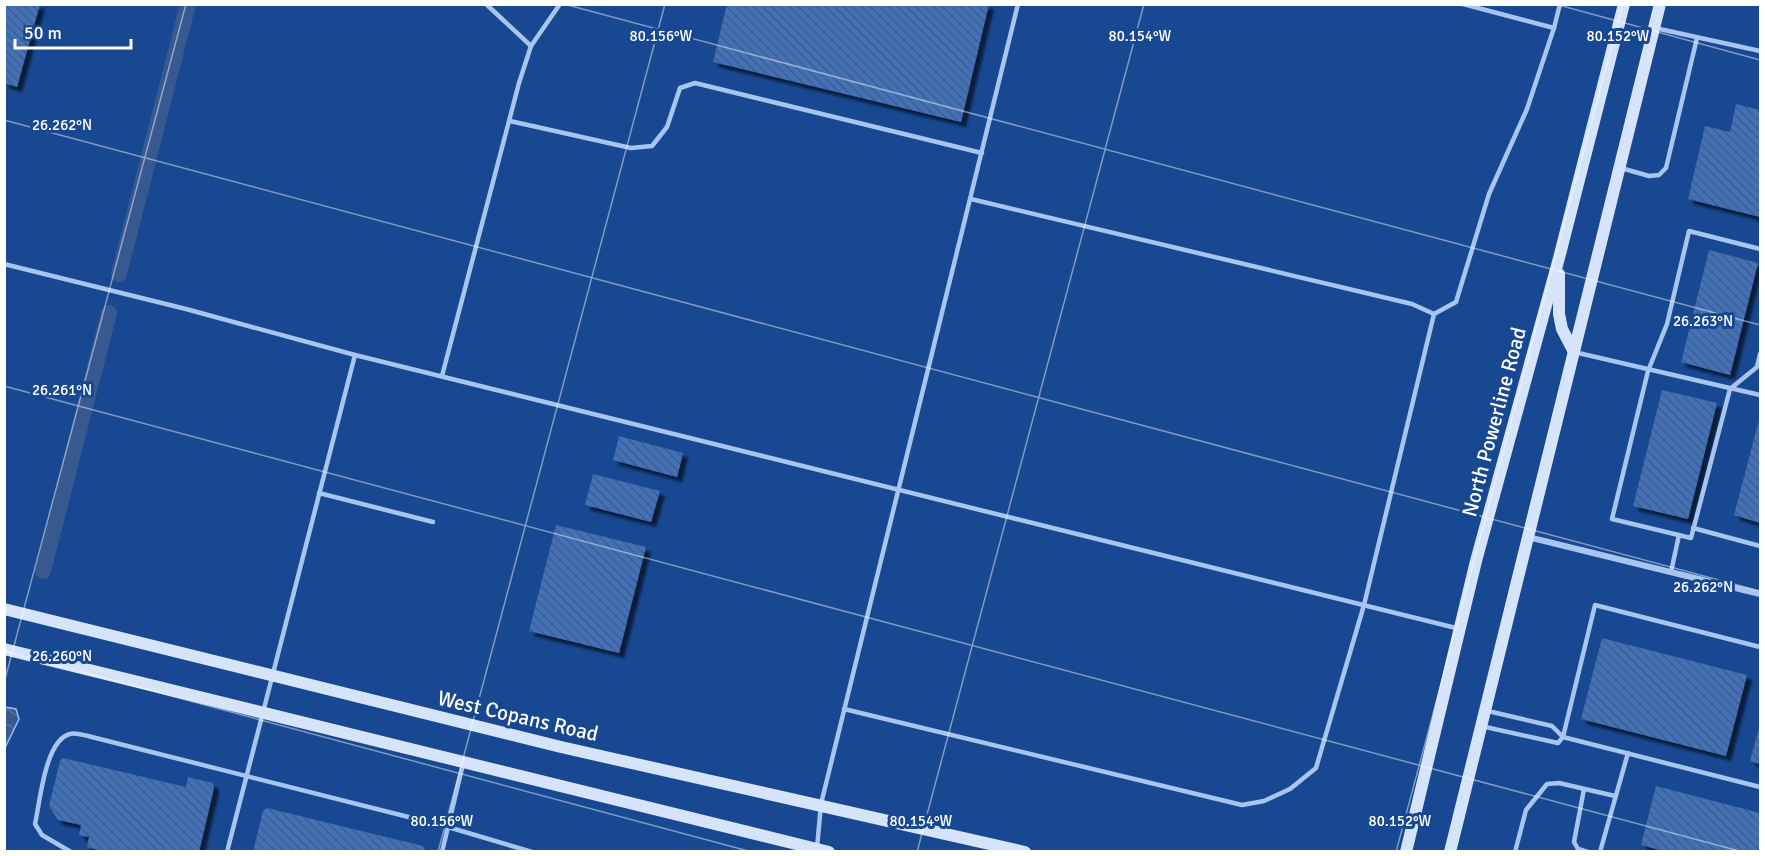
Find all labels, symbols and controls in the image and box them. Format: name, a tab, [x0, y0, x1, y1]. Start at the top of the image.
scale bar	[15, 12, 130, 50]
text: 50 m	[24, 22, 62, 44]
text: 80.156°W	[630, 27, 693, 45]
text: 80.154°W	[1109, 27, 1172, 45]
text: 80.152°W	[1587, 27, 1650, 45]
text: 26.262°N	[32, 116, 92, 134]
text: 26.263°N	[1673, 312, 1733, 330]
street label: North Powerline Road	[1456, 324, 1532, 520]
text: 26.261°N	[32, 381, 92, 399]
text: 26.262°N	[1673, 578, 1733, 596]
text: 26.260°N	[32, 647, 92, 665]
street label: West Copans Road	[435, 685, 601, 747]
text: 80.156°W	[411, 812, 474, 830]
text: 80.154°W	[890, 812, 953, 830]
text: 80.152°W	[1369, 812, 1432, 830]

